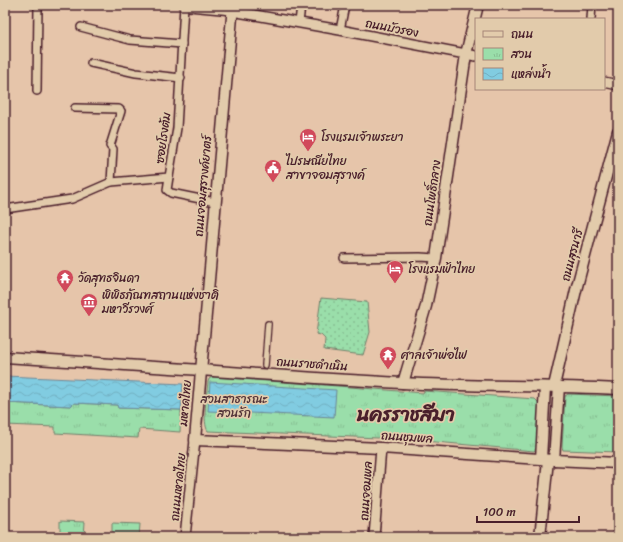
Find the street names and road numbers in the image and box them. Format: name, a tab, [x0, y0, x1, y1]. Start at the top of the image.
street label: ถนนบัวรอง	[363, 12, 421, 44]
street label: ซอยโรงต้ม	[149, 110, 178, 165]
street label: ถนนจอมสุรางค์ยาตร์	[188, 132, 219, 238]
street label: ถนนโพธิ์กลาง	[416, 158, 448, 227]
street label: ถนนสุรนารี	[554, 224, 590, 284]
street label: ถนนราชดำเนิน	[275, 351, 349, 377]
street label: มหาดไทย	[172, 379, 198, 428]
street label: ถนนชุมพล	[380, 424, 434, 450]
street label: ถนนมหาดไทย	[163, 452, 193, 522]
street label: ถนนจอมพล	[353, 460, 379, 522]

